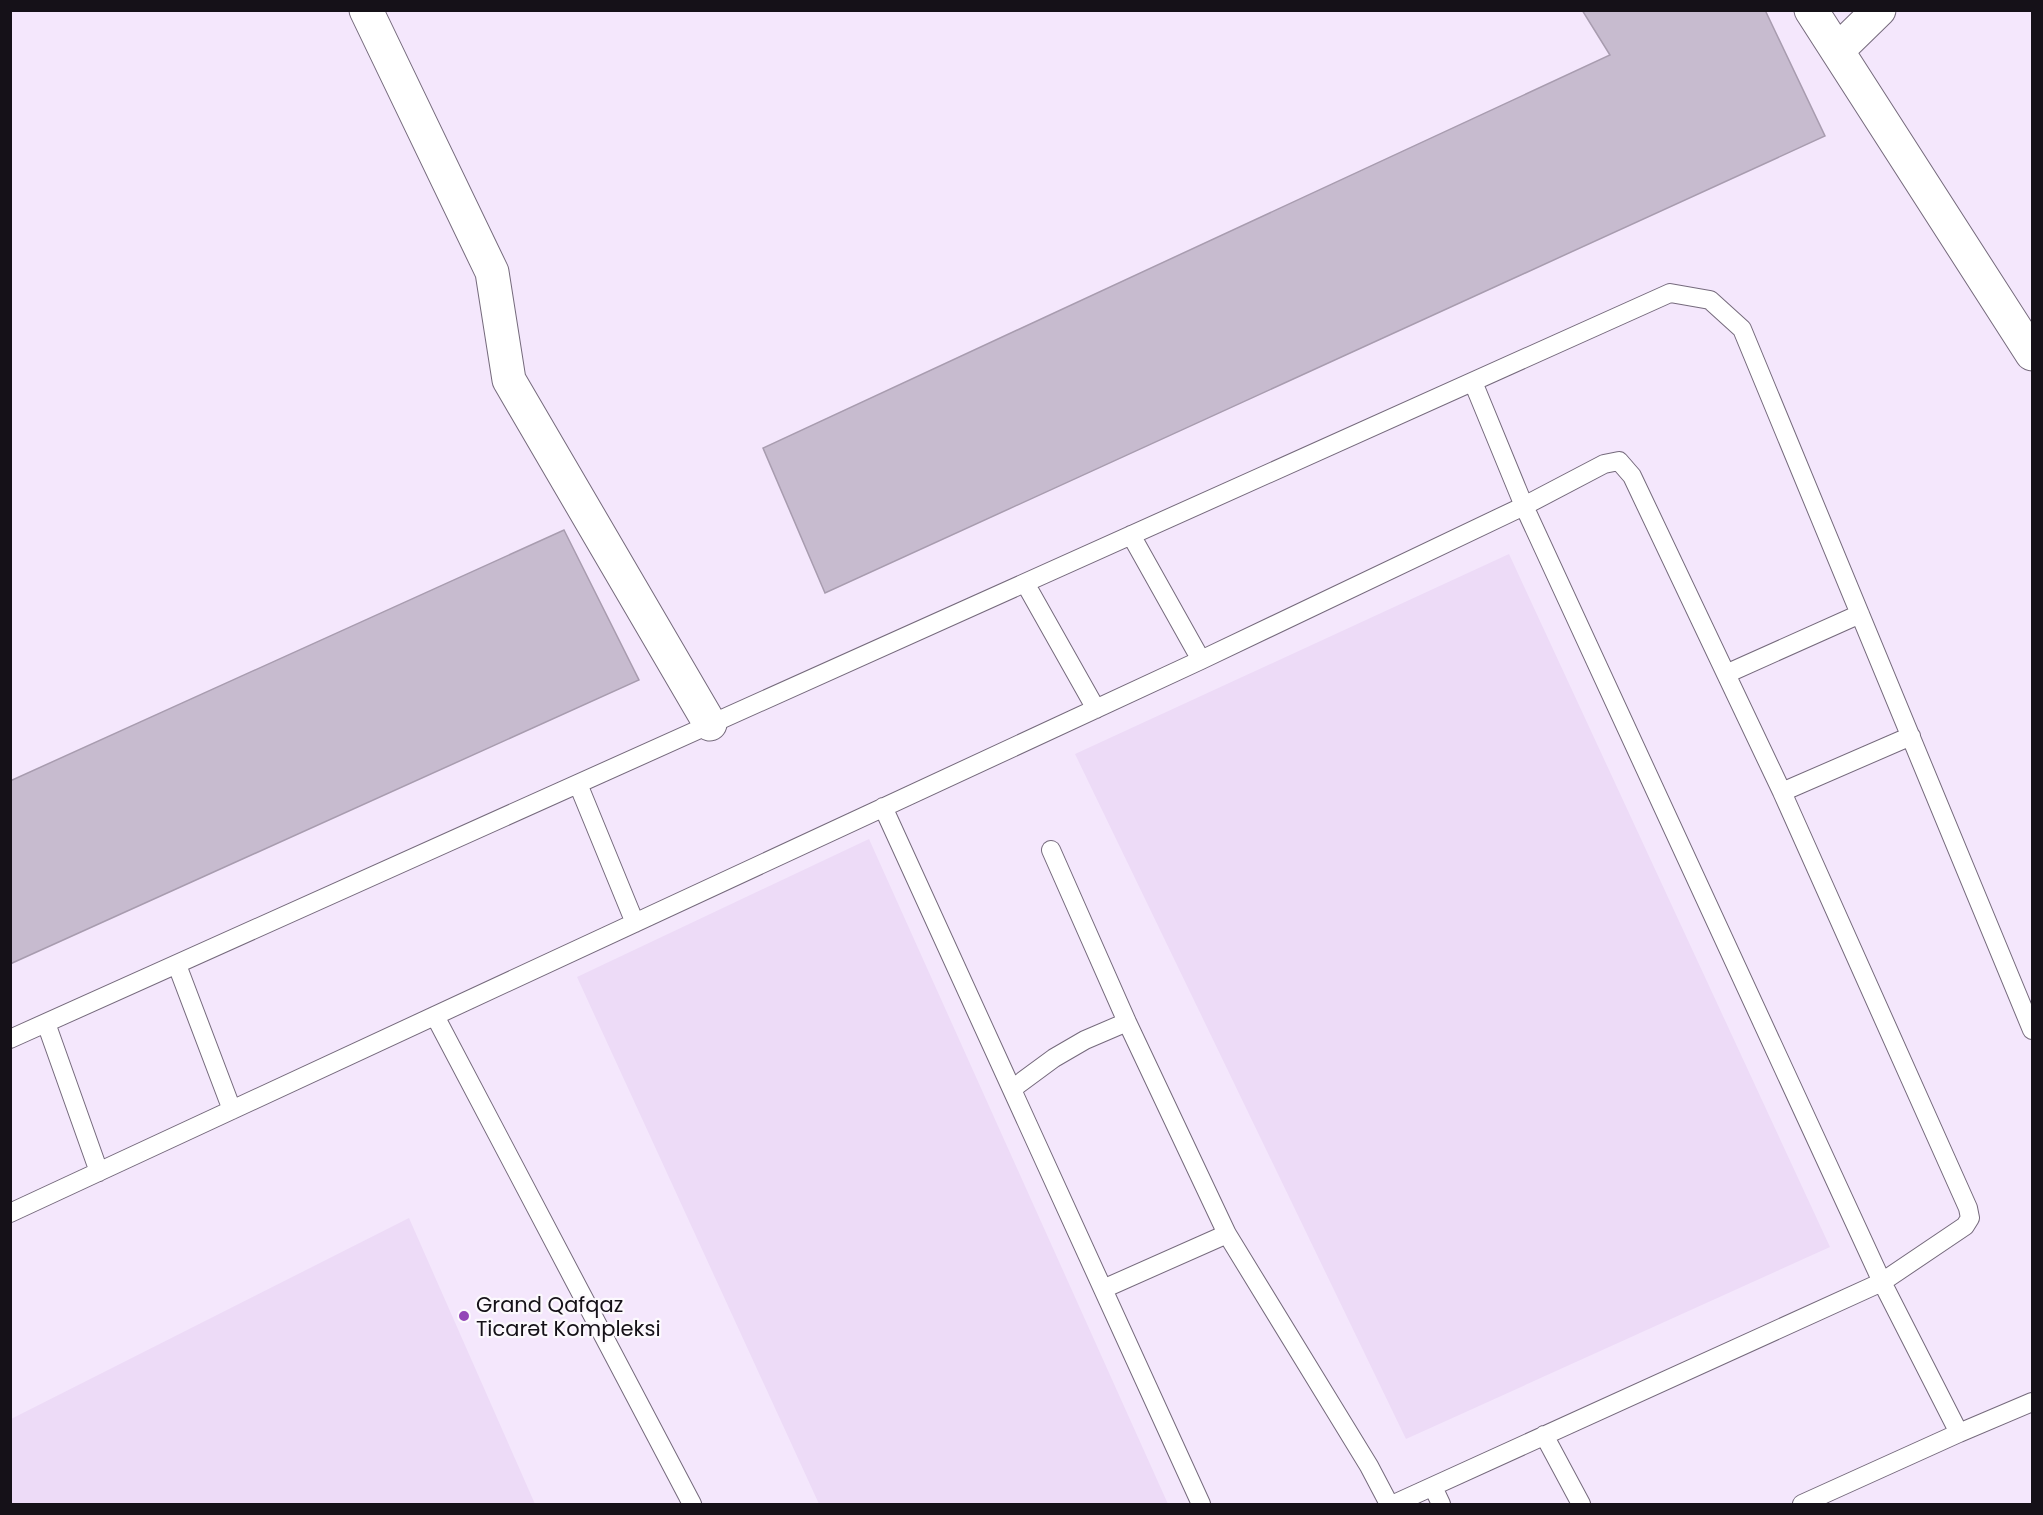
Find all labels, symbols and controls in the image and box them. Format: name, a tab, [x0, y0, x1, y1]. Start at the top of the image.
place label: Grand Qafqaz Ticarət Kompleksi	[476, 1290, 661, 1343]
marker: Grand Qafqaz Ticarət Kompleksi	[457, 1309, 471, 1323]

